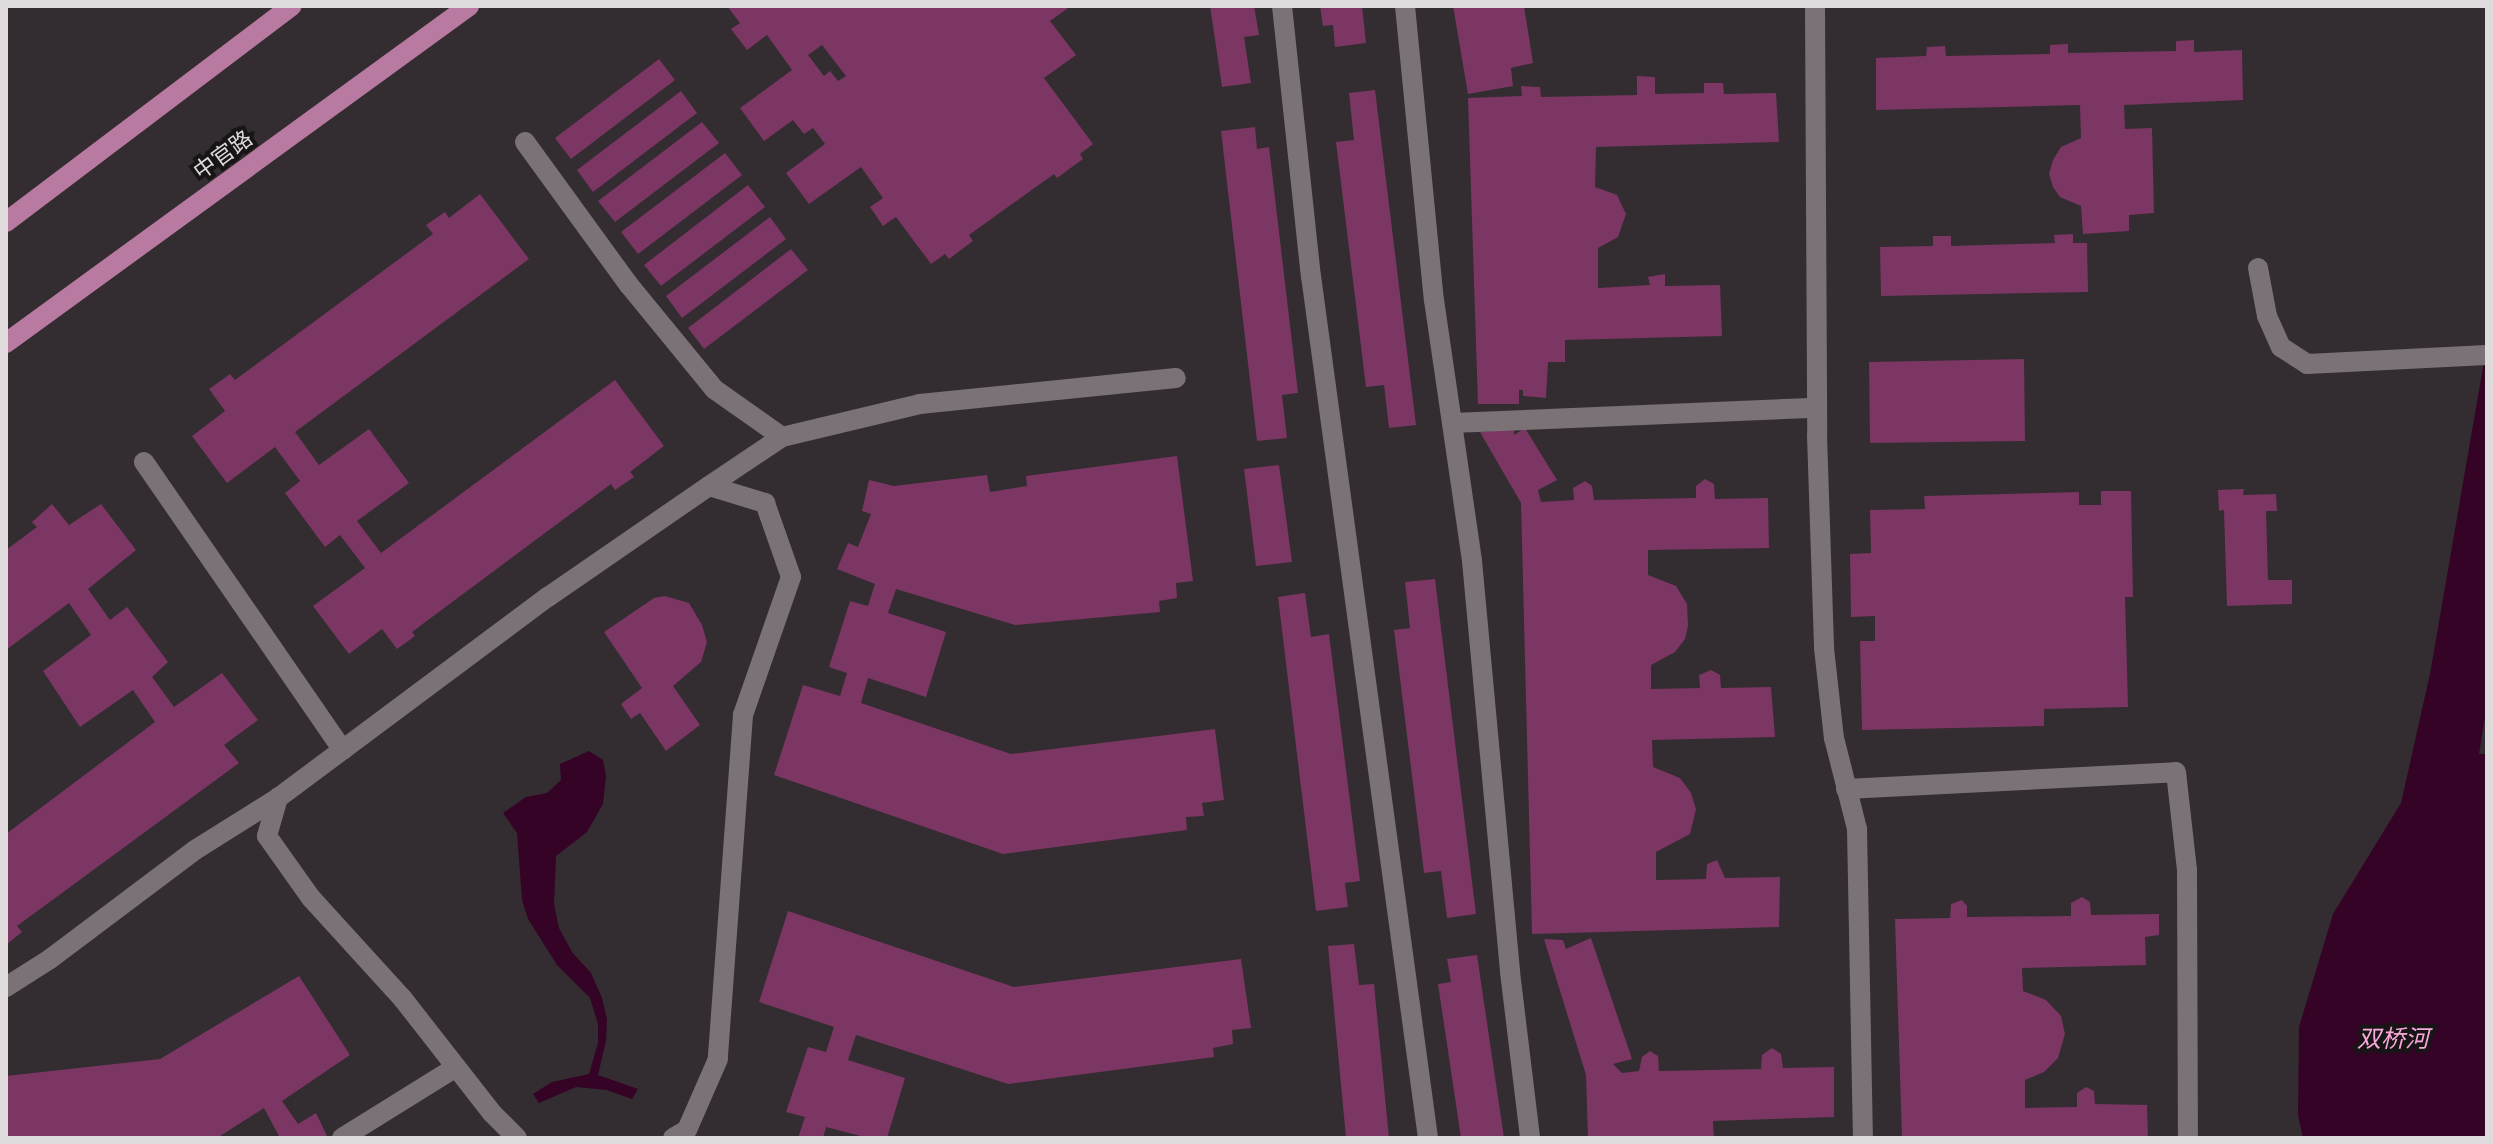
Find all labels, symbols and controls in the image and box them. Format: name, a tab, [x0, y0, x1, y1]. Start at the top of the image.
street label: 中官路	[189, 125, 257, 185]
water label: 双桥河	[2357, 1026, 2429, 1054]

